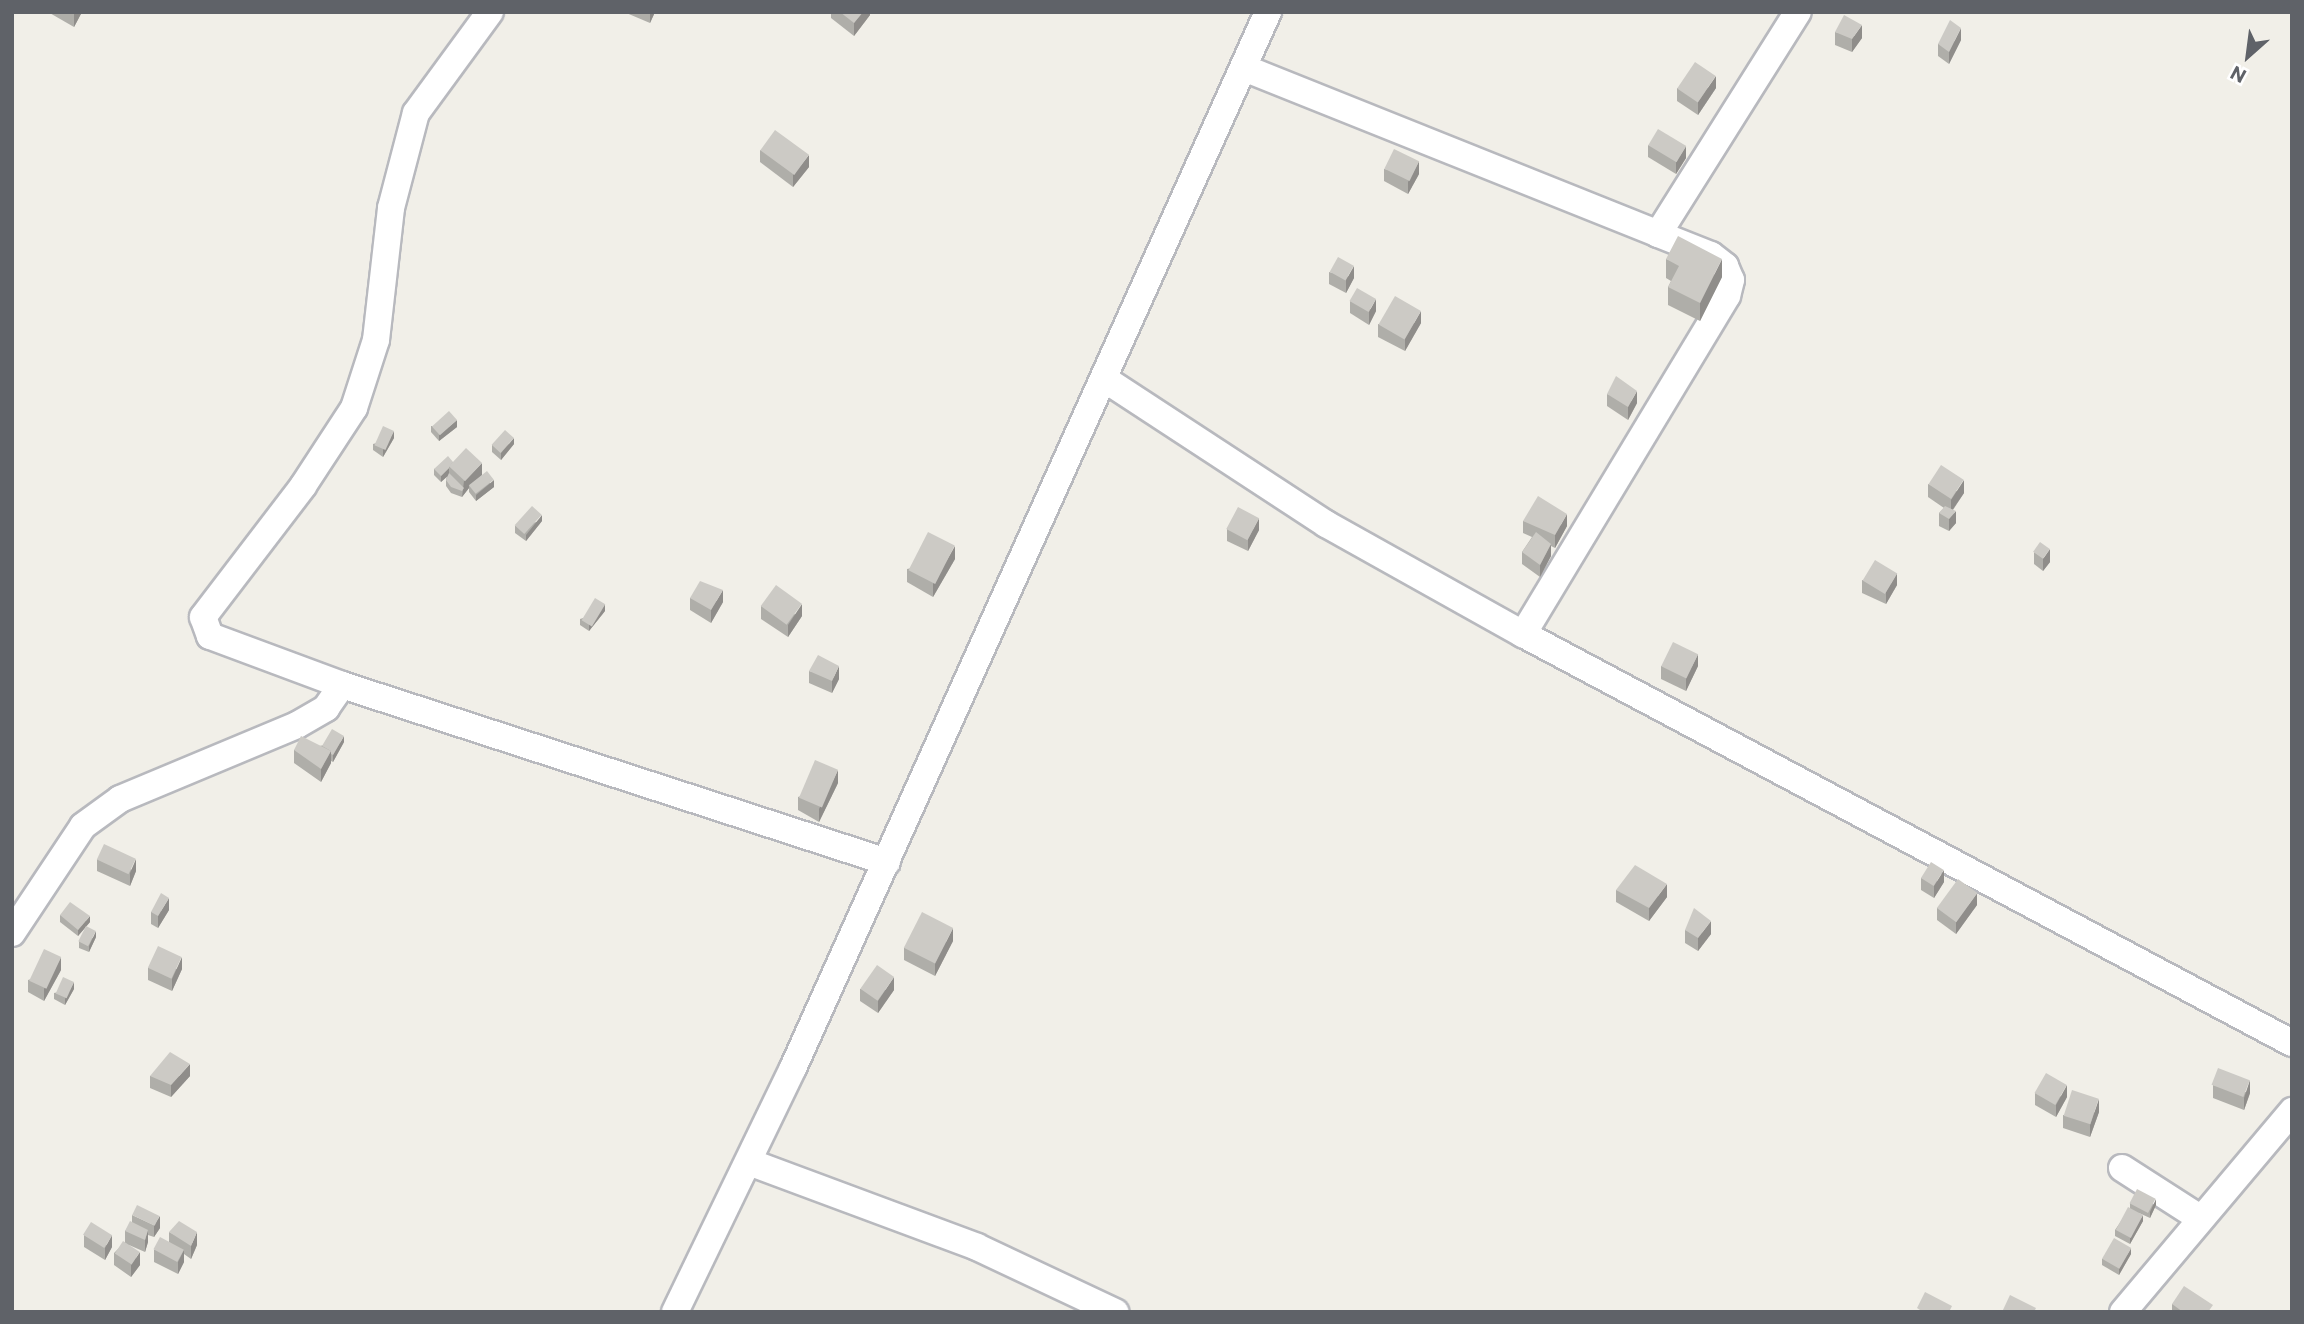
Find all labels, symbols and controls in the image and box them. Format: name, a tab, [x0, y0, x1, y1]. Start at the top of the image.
north arrow	[2213, 21, 2283, 91]
text: N	[2226, 61, 2250, 88]

